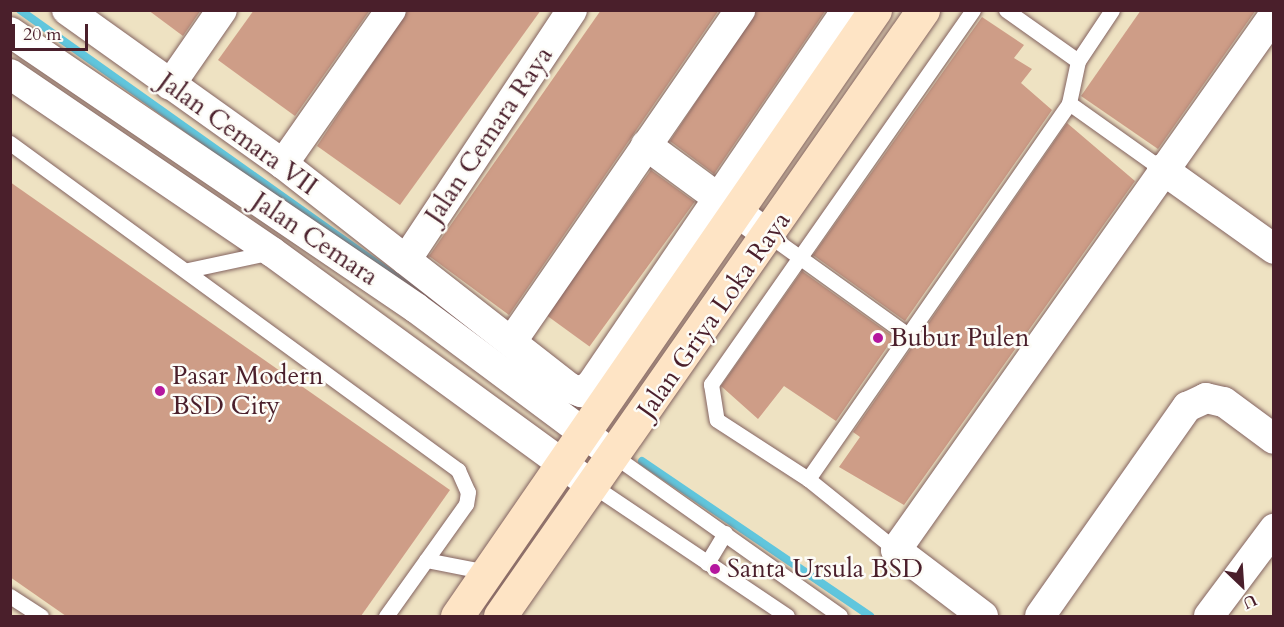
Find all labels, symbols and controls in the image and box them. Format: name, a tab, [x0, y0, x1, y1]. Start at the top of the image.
scale bar	[15, 12, 92, 50]
text: 20 m	[23, 22, 62, 47]
street label: Jalan Cemara Raya	[418, 41, 560, 229]
street label: Jalan Cemara VII	[152, 66, 324, 202]
street label: Jalan Cemara	[246, 185, 384, 293]
street label: Jalan Griya Loka Raya	[631, 206, 797, 424]
place label: Bubur Pulen	[890, 322, 1029, 354]
marker: Bubur Pulen	[871, 331, 885, 345]
place label: Pasar Modern BSD City	[172, 360, 323, 422]
marker: Pasar Modern BSD City	[153, 384, 167, 398]
place label: Santa Ursula BSD	[727, 553, 923, 585]
north arrow	[1212, 555, 1272, 615]
marker: Santa Ursula BSD	[708, 562, 722, 576]
text: U	[1239, 589, 1260, 614]

